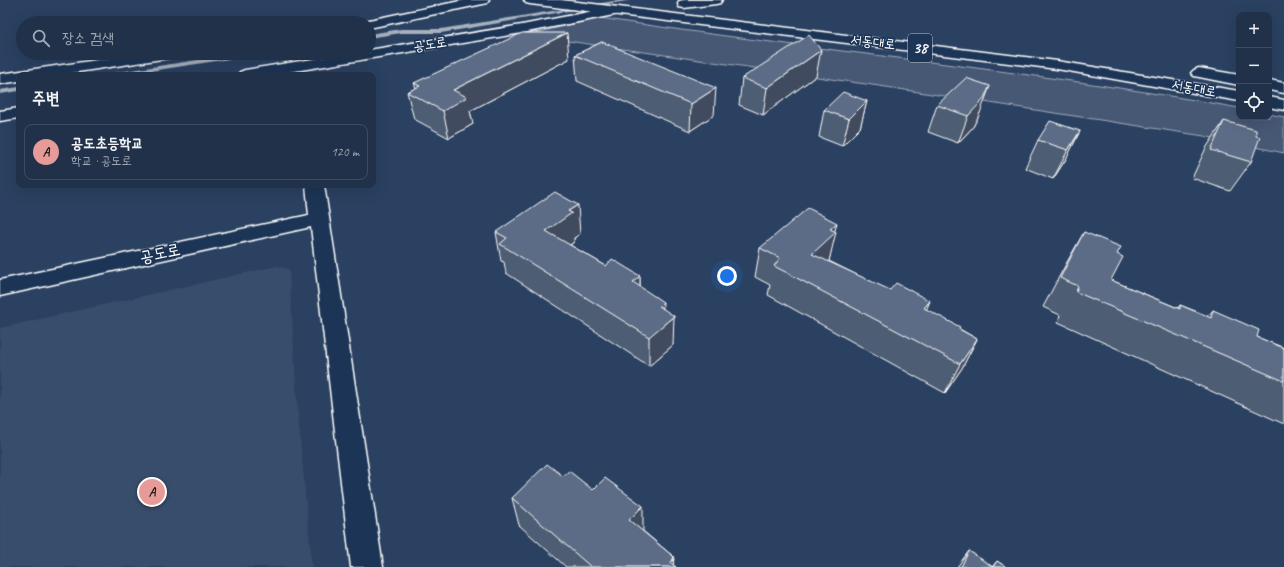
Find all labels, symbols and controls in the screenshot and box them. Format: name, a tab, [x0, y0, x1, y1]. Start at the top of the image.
map controls	[1236, 12, 1272, 120]
button: +	[1236, 12, 1272, 48]
search box	[16, 16, 376, 60]
icon: search	[30, 27, 52, 49]
text: 장소 검색	[62, 29, 114, 48]
street label: 서동대로	[850, 31, 896, 53]
street label: 공도로	[412, 33, 448, 55]
road number: 38	[908, 34, 932, 62]
button: −	[1236, 48, 1272, 84]
street label: 서동대로	[1170, 76, 1218, 100]
button: locate	[1236, 84, 1272, 120]
text: 주변	[32, 88, 59, 109]
text: 공도초등학교	[71, 134, 143, 153]
text: A	[43, 144, 49, 160]
text: 120 m	[331, 144, 359, 160]
text: 학교 · 공도로	[71, 153, 132, 169]
street label: 공도로	[138, 238, 182, 268]
your location	[717, 266, 737, 286]
pin: A	[139, 477, 165, 507]

